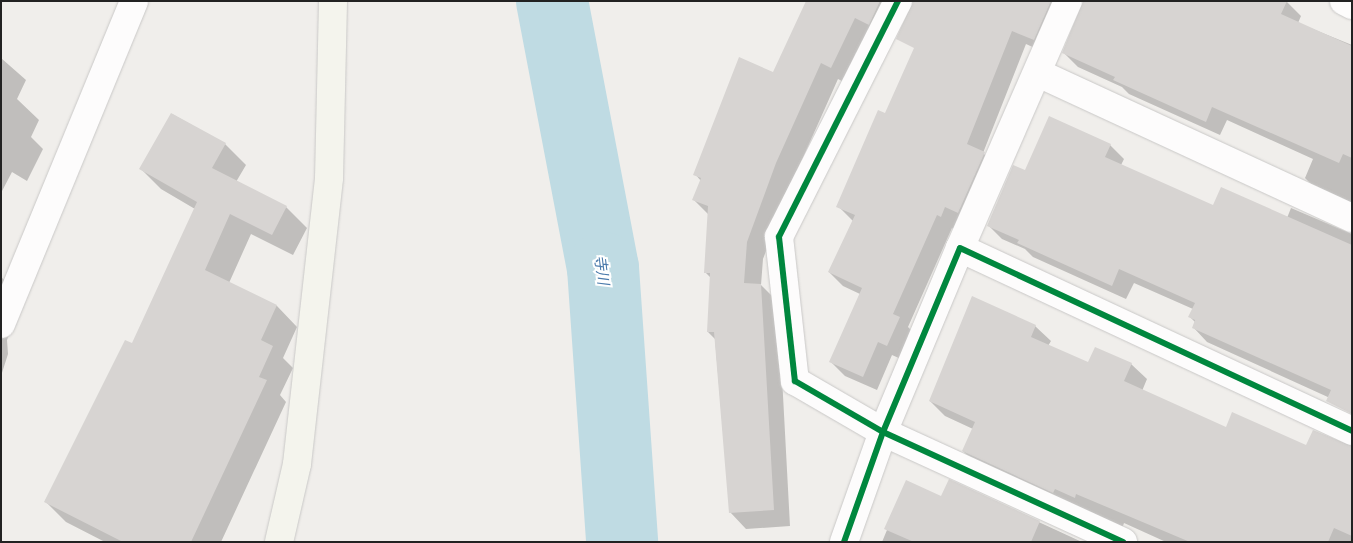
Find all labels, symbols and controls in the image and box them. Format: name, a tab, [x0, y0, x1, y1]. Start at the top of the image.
water label: 寺川	[590, 254, 612, 286]

